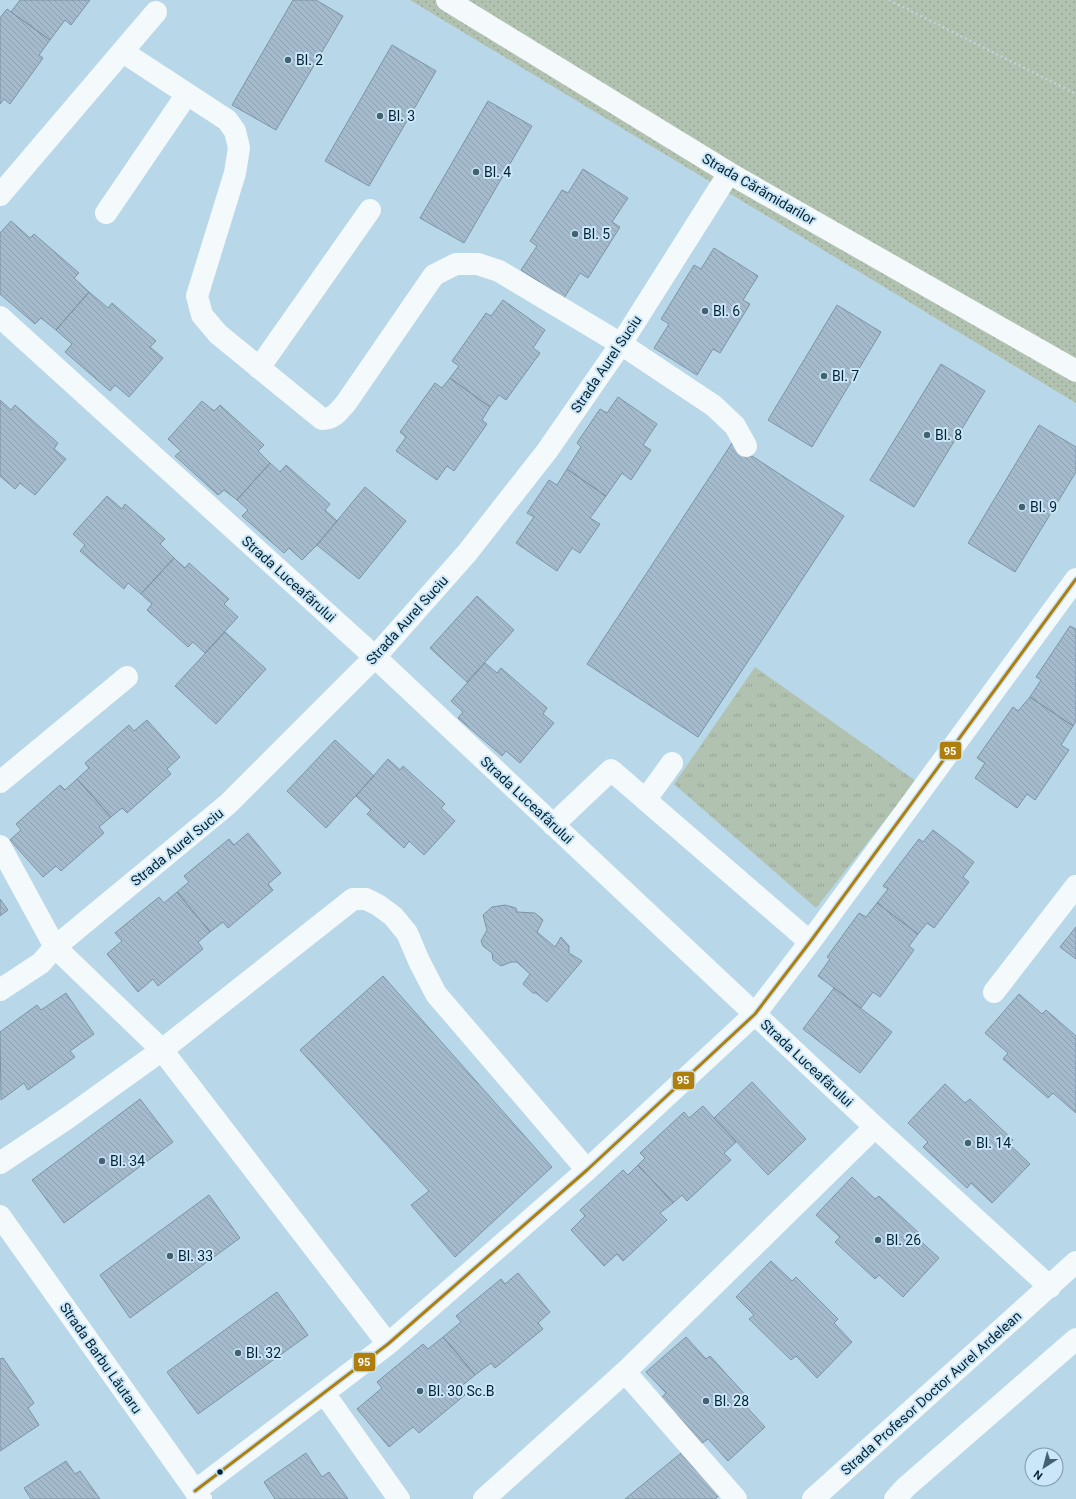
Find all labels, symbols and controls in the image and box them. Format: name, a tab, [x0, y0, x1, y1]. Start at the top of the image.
place label: Bl. 2	[296, 52, 323, 68]
marker: Bl. 2	[283, 55, 293, 65]
place label: Bl. 3	[388, 108, 415, 124]
marker: Bl. 3	[375, 111, 385, 121]
street label: Strada Cărămidarilor	[699, 150, 819, 228]
place label: Bl. 4	[484, 164, 511, 180]
marker: Bl. 4	[471, 167, 481, 177]
place label: Bl. 5	[583, 226, 610, 242]
marker: Bl. 5	[570, 229, 580, 239]
place label: Bl. 6	[713, 303, 740, 319]
marker: Bl. 6	[700, 306, 710, 316]
street label: Strada Aurel Suciu	[567, 312, 645, 416]
place label: Bl. 7	[832, 368, 859, 384]
marker: Bl. 7	[819, 371, 829, 381]
place label: Bl. 8	[935, 427, 962, 443]
marker: Bl. 8	[922, 430, 932, 440]
place label: Bl. 9	[1030, 499, 1057, 515]
marker: Bl. 9	[1017, 502, 1027, 512]
street label: Strada Luceafărului	[239, 533, 339, 625]
street label: Strada Aurel Suciu	[363, 572, 451, 668]
line badge: 95	[939, 741, 962, 760]
text: 95	[944, 745, 956, 758]
street label: Strada Luceafărului	[477, 753, 577, 847]
street label: Strada Aurel Suciu	[128, 805, 226, 889]
street label: Strada Luceafărului	[757, 1016, 857, 1110]
line badge: 95	[672, 1071, 695, 1090]
text: 95	[677, 1074, 689, 1087]
place label: Bl. 14	[976, 1135, 1011, 1151]
marker: Bl. 14	[963, 1138, 973, 1148]
place label: Bl. 34	[110, 1153, 145, 1169]
marker: Bl. 34	[97, 1156, 107, 1166]
place label: Bl. 26	[886, 1232, 921, 1248]
marker: Bl. 26	[873, 1235, 883, 1245]
place label: Bl. 33	[178, 1248, 213, 1264]
marker: Bl. 33	[165, 1251, 175, 1261]
street label: Strada Barbu Lăutaru	[57, 1299, 145, 1417]
street label: Strada Profesor Doctor Aurel Ardelean	[838, 1308, 1024, 1478]
place label: Bl. 32	[246, 1345, 281, 1361]
marker: Bl. 32	[233, 1348, 243, 1358]
line badge: 95	[353, 1352, 376, 1372]
text: 95	[358, 1356, 370, 1369]
place label: Bl. 30 Sc.B	[428, 1383, 495, 1399]
marker: Bl. 30 Sc.B	[415, 1386, 425, 1396]
place label: Bl. 28	[714, 1393, 749, 1409]
marker: Bl. 28	[701, 1396, 711, 1406]
north arrow	[1024, 1447, 1064, 1487]
unlabelled marker	[215, 1467, 225, 1477]
text: N	[1031, 1467, 1045, 1482]

